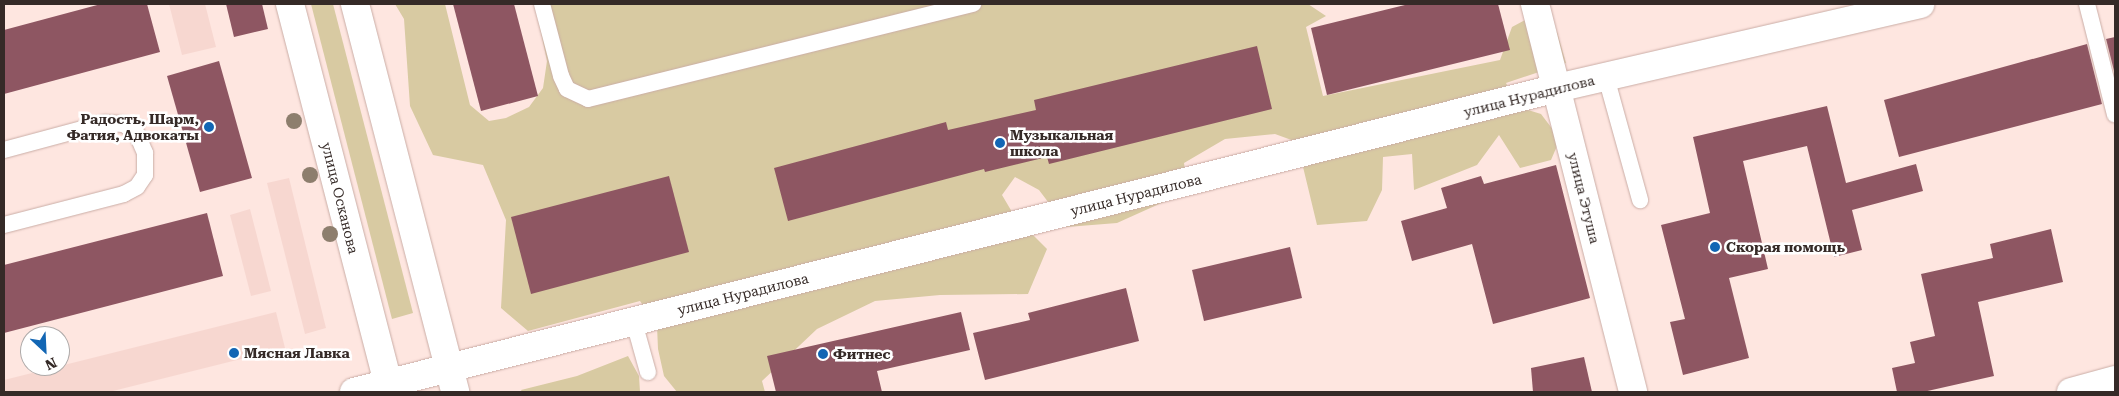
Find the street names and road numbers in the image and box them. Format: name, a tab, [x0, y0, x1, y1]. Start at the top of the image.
street label: улица Нурадилова	[1462, 72, 1596, 120]
street label: улица Осканова	[318, 140, 362, 256]
street label: улица Этуша	[1565, 151, 1603, 245]
street label: улица Нурадилова	[1069, 171, 1203, 219]
street label: улица Нурадилова	[676, 270, 810, 318]

